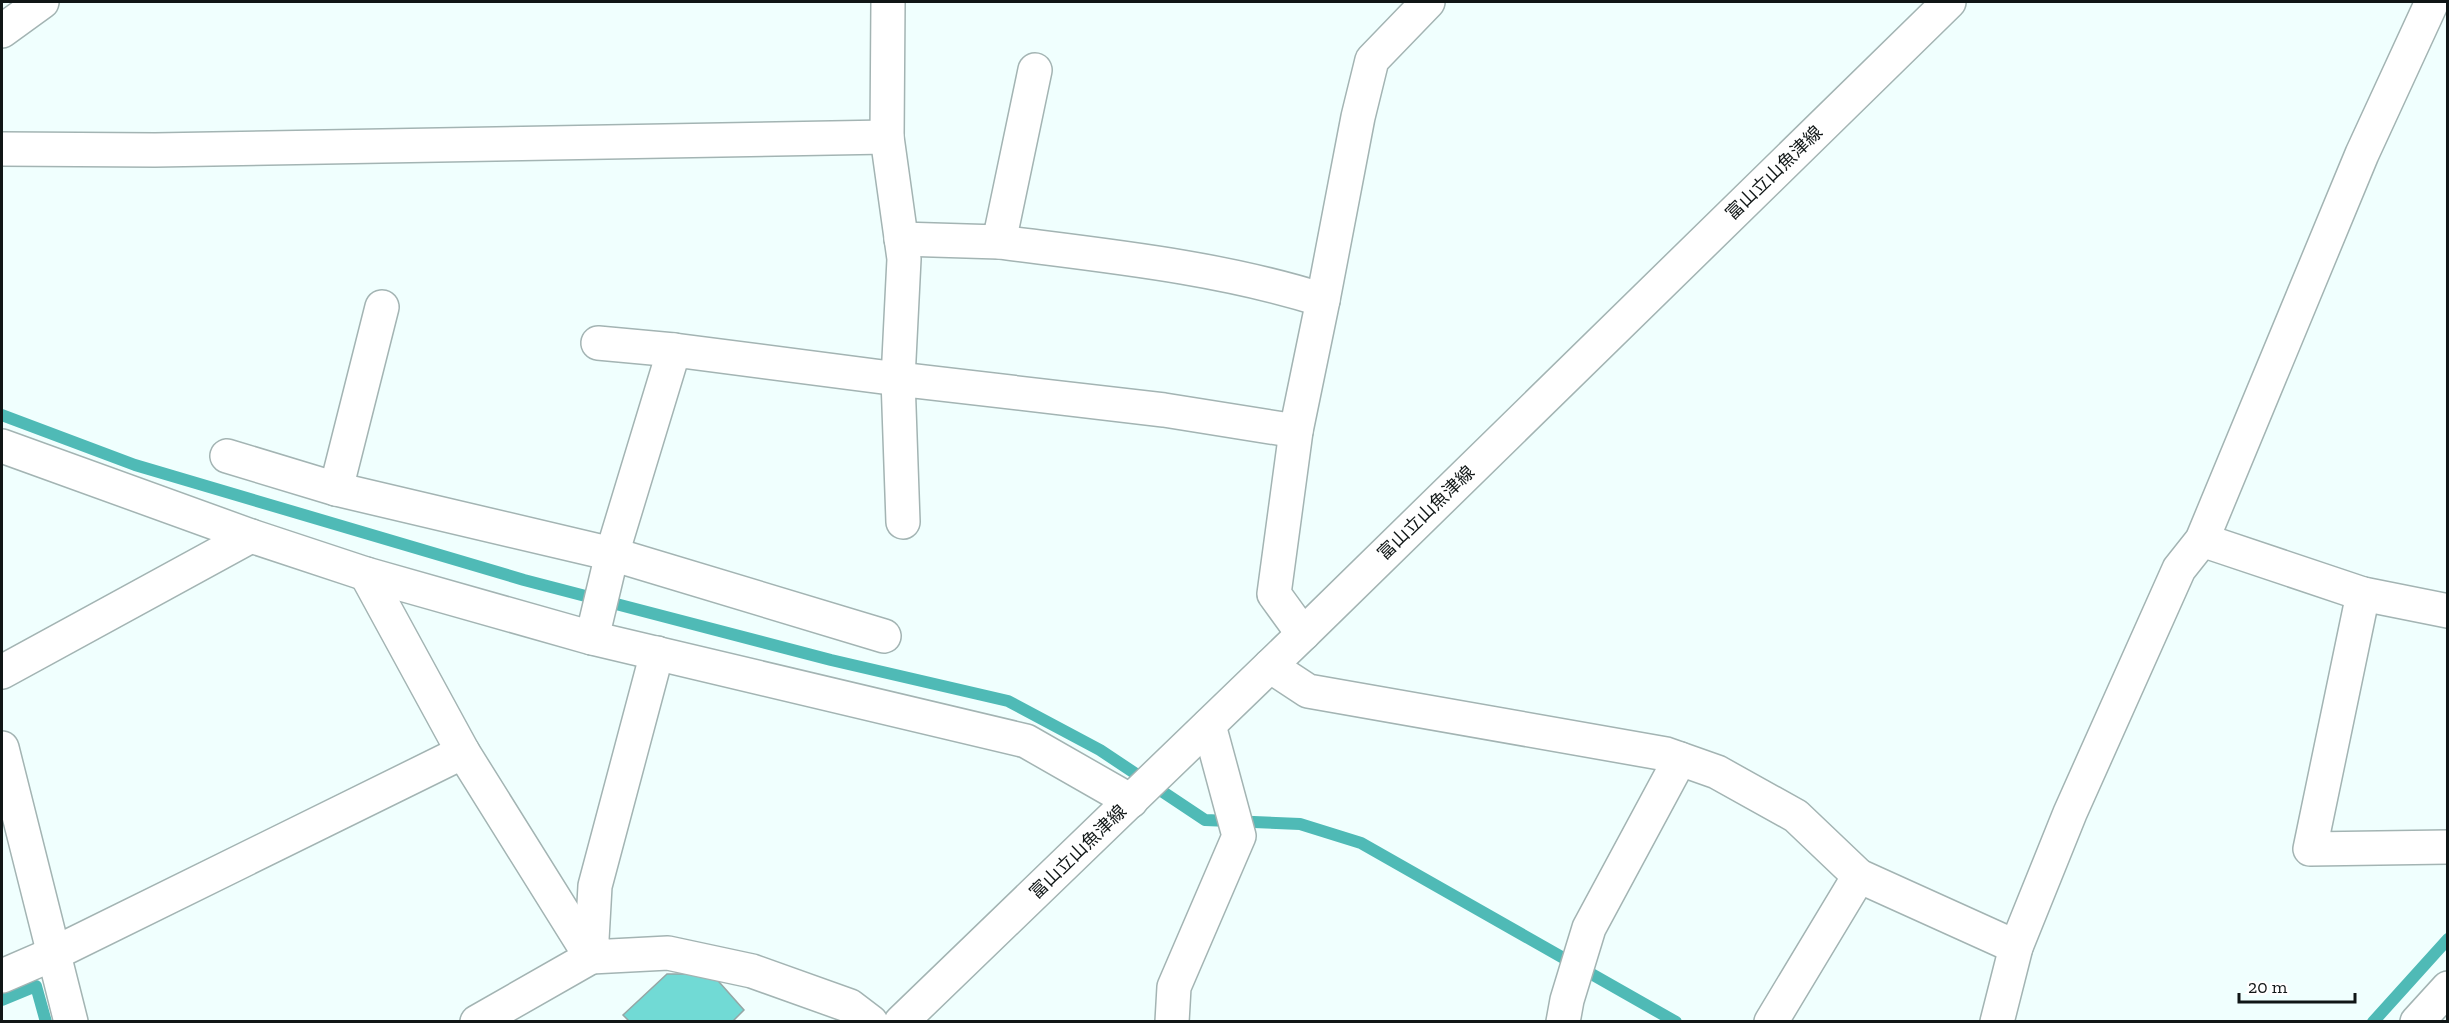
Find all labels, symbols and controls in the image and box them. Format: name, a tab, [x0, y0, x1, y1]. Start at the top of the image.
street label: 富山立山魚津線	[1721, 121, 1827, 225]
street label: 富山立山魚津線	[1373, 461, 1479, 565]
street label: 富山立山魚津線	[1025, 800, 1131, 904]
scale bar	[2239, 966, 2354, 1004]
text: 20 m	[2248, 976, 2288, 998]

